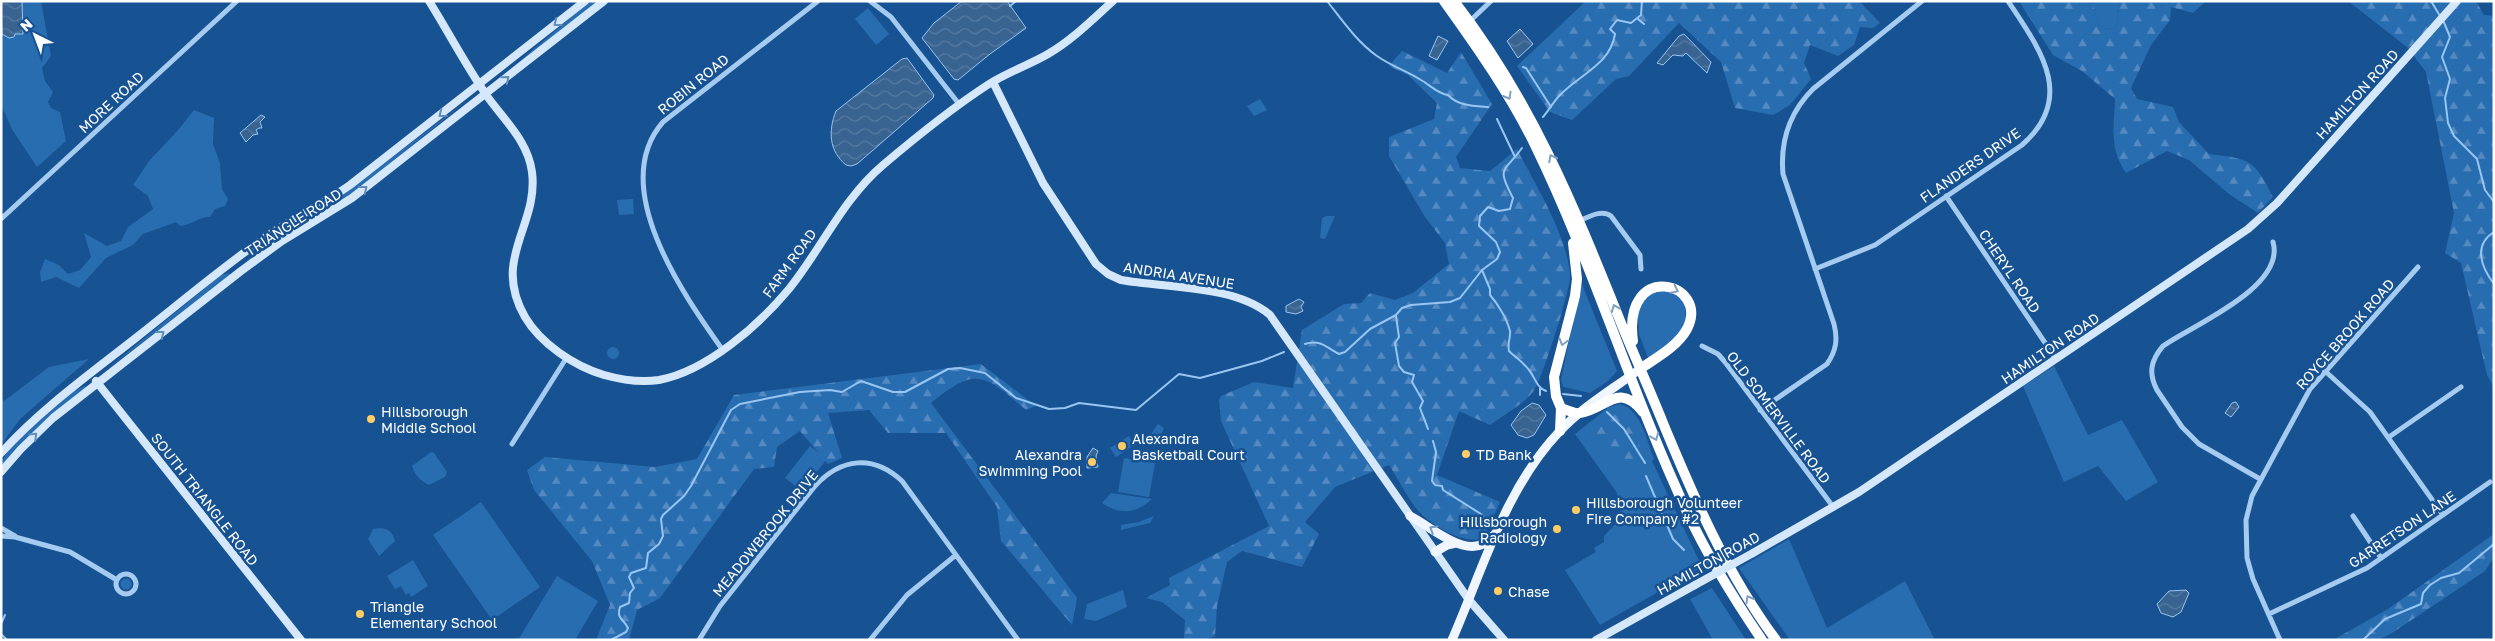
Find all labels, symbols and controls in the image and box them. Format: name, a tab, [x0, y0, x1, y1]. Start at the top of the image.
north arrow	[10, 10, 60, 60]
text: N	[16, 15, 36, 35]
one-way arrow	[554, 17, 563, 26]
street label: HAMILTON ROAD	[2312, 46, 2402, 142]
street label: ROBIN ROAD	[654, 50, 732, 118]
street label: MORE ROAD	[75, 68, 147, 136]
one-way arrow	[500, 76, 509, 84]
one-way arrow	[1502, 91, 1512, 100]
one-way arrow	[438, 108, 447, 117]
street label: FLANDERS DRIVE	[1917, 124, 2023, 206]
one-way arrow	[1548, 154, 1558, 163]
street label: TRIANGLE ROAD	[242, 185, 344, 259]
one-way arrow	[358, 187, 367, 195]
street label: FARM ROAD	[758, 225, 820, 301]
street label: CHERYL ROAD	[1976, 226, 2044, 316]
street label: ANDRIA AVENUE	[1122, 258, 1236, 292]
street label: ROYCE BROOK ROAD	[2292, 275, 2398, 393]
one-way arrow	[1669, 284, 1678, 294]
one-way arrow	[1611, 304, 1621, 313]
street label: HAMILTON ROAD	[1998, 309, 2102, 387]
one-way arrow	[155, 331, 164, 339]
one-way arrow	[1558, 337, 1568, 345]
street label: OLD SOMERVILLE ROAD	[1724, 347, 1834, 487]
place label: Hillsborough Middle School	[381, 403, 476, 436]
marker: Hillsborough Middle School	[365, 413, 377, 425]
street label: SOUTH TRIANGLE ROAD	[148, 429, 262, 569]
place label: Alexandra Basketball Court	[1132, 430, 1245, 463]
one-way arrow	[1649, 432, 1660, 441]
one-way arrow	[29, 433, 38, 442]
marker: Alexandra Basketball Court	[1116, 440, 1128, 452]
place label: Alexandra Swimming Pool	[979, 446, 1082, 479]
place label: TD Bank	[1476, 446, 1532, 463]
marker: TD Bank	[1460, 448, 1472, 460]
marker: Alexandra Swimming Pool	[1086, 456, 1098, 468]
street label: MEADOWBROOK DRIVE	[709, 466, 821, 600]
street label: GARRETSON LANE	[2345, 487, 2459, 571]
place label: Hillsborough Volunteer Fire Company #2	[1586, 494, 1743, 527]
marker: Hillsborough Volunteer Fire Company #2	[1570, 504, 1582, 516]
place label: Hillsborough Radiology	[1460, 513, 1547, 546]
marker: Hillsborough Radiology	[1551, 523, 1563, 535]
one-way arrow	[1430, 525, 1439, 535]
street label: HAMILTON ROAD	[1654, 528, 1762, 598]
place label: Chase	[1508, 583, 1550, 600]
marker: Chase	[1492, 585, 1504, 597]
one-way arrow	[1746, 596, 1756, 605]
place label: Triangle Elementary School	[370, 598, 497, 631]
marker: Triangle Elementary School	[354, 608, 366, 620]

